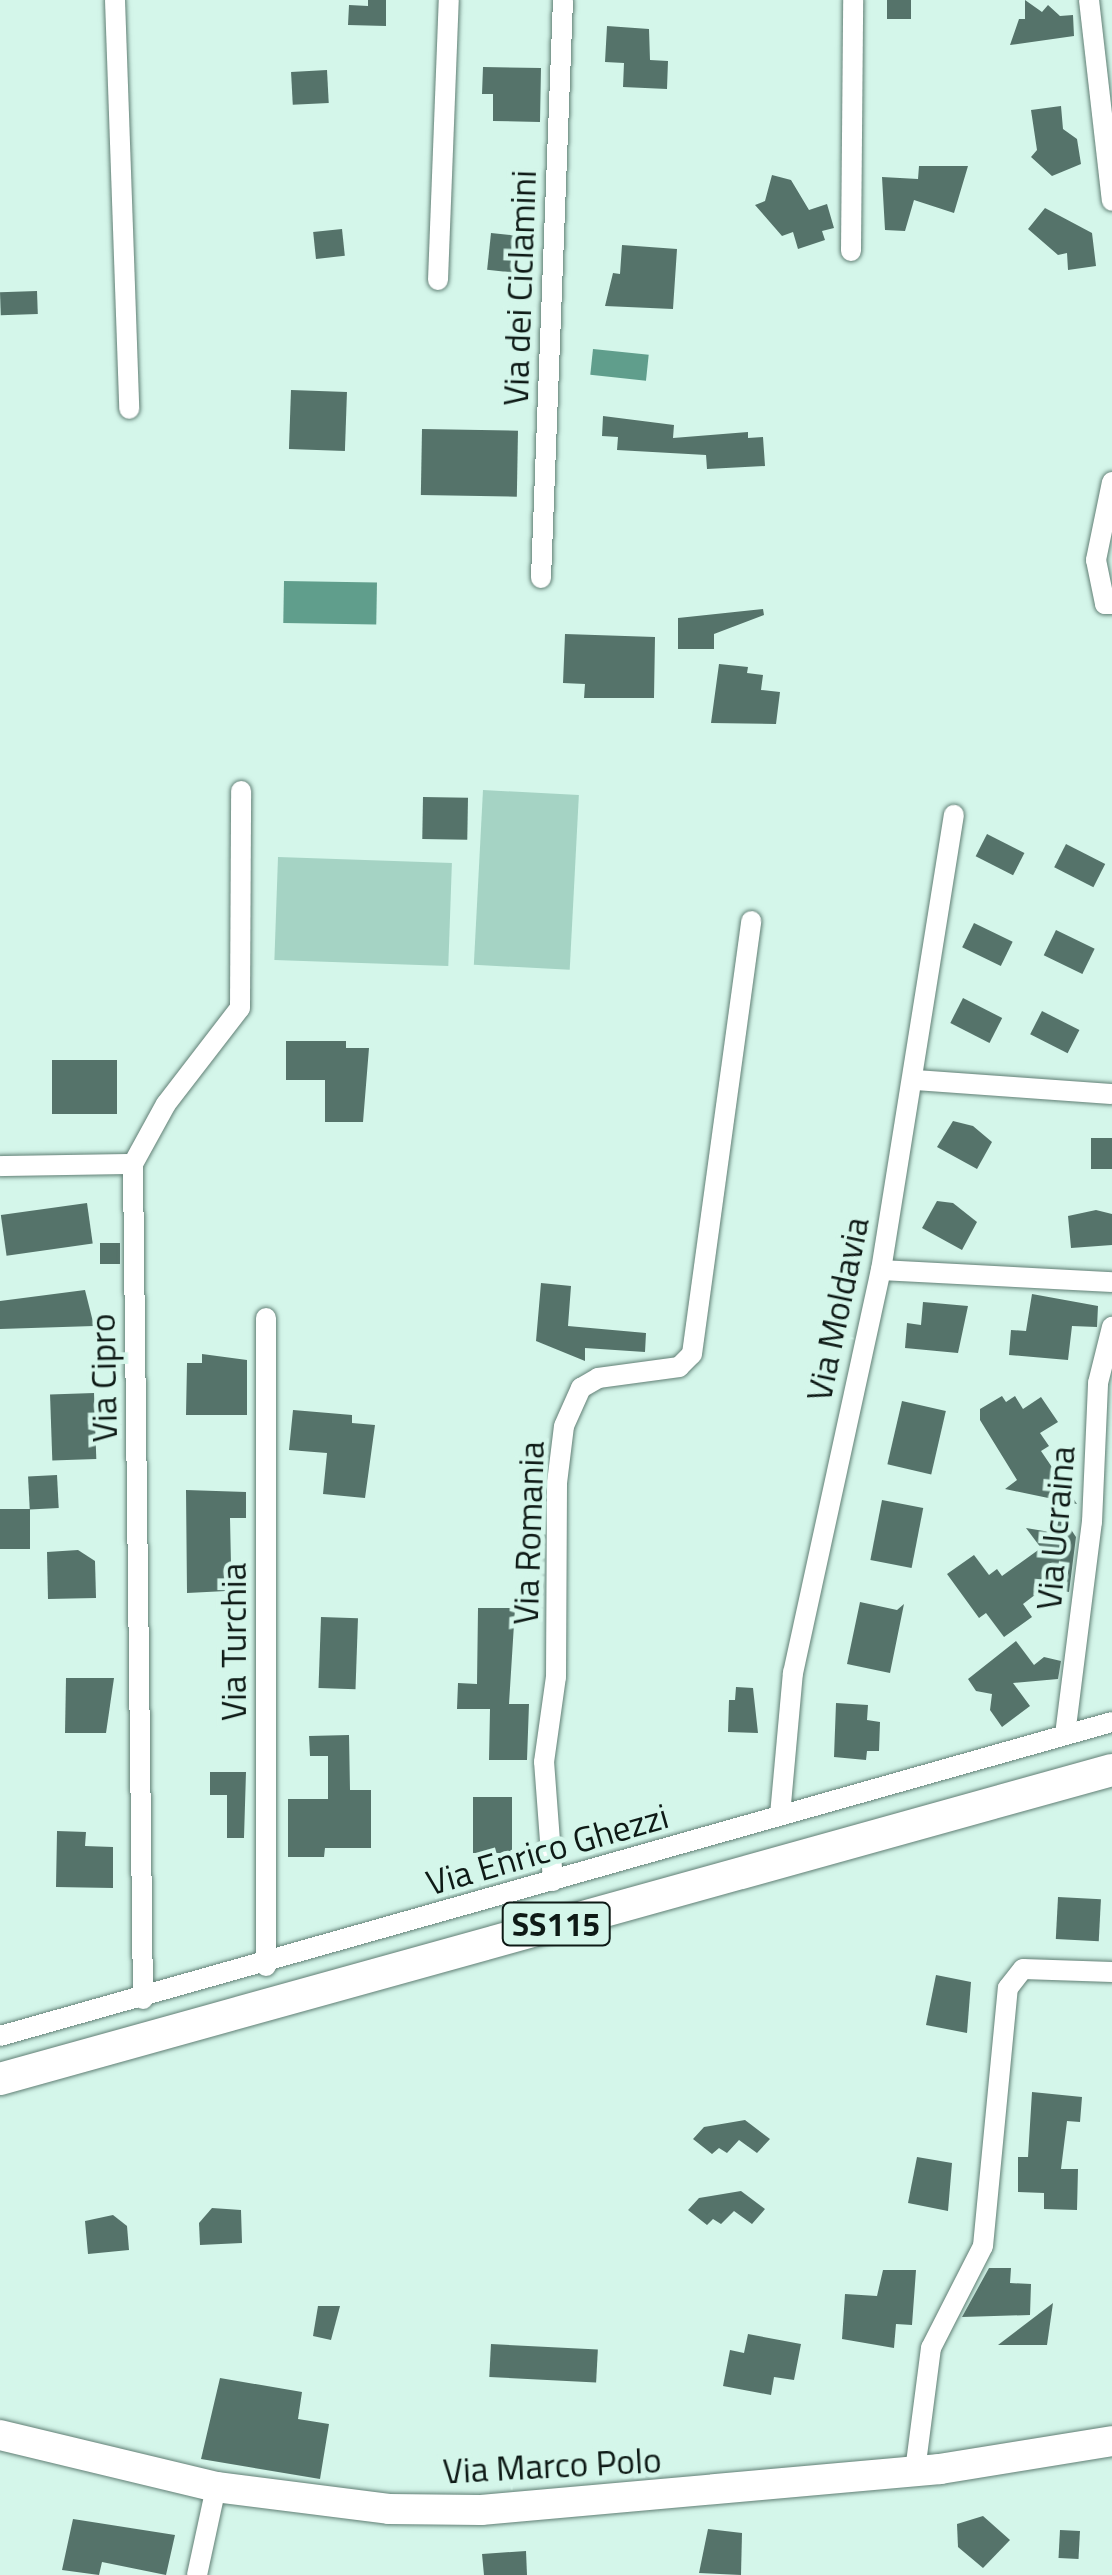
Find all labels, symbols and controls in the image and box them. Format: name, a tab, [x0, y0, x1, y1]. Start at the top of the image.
street label: Via dei Ciclamini	[494, 169, 544, 407]
street label: Via Moldavia	[797, 1213, 877, 1405]
street label: Via Cipro	[81, 1313, 125, 1443]
street label: Via Romania	[504, 1440, 552, 1626]
street label: Via Ucraina	[1027, 1444, 1083, 1612]
street label: Via Turchia	[212, 1563, 254, 1721]
street label: Via Enrico Ghezzi	[421, 1794, 673, 1904]
road number: SS115	[501, 1897, 611, 1951]
street label: Via Marco Polo	[442, 2438, 662, 2492]

